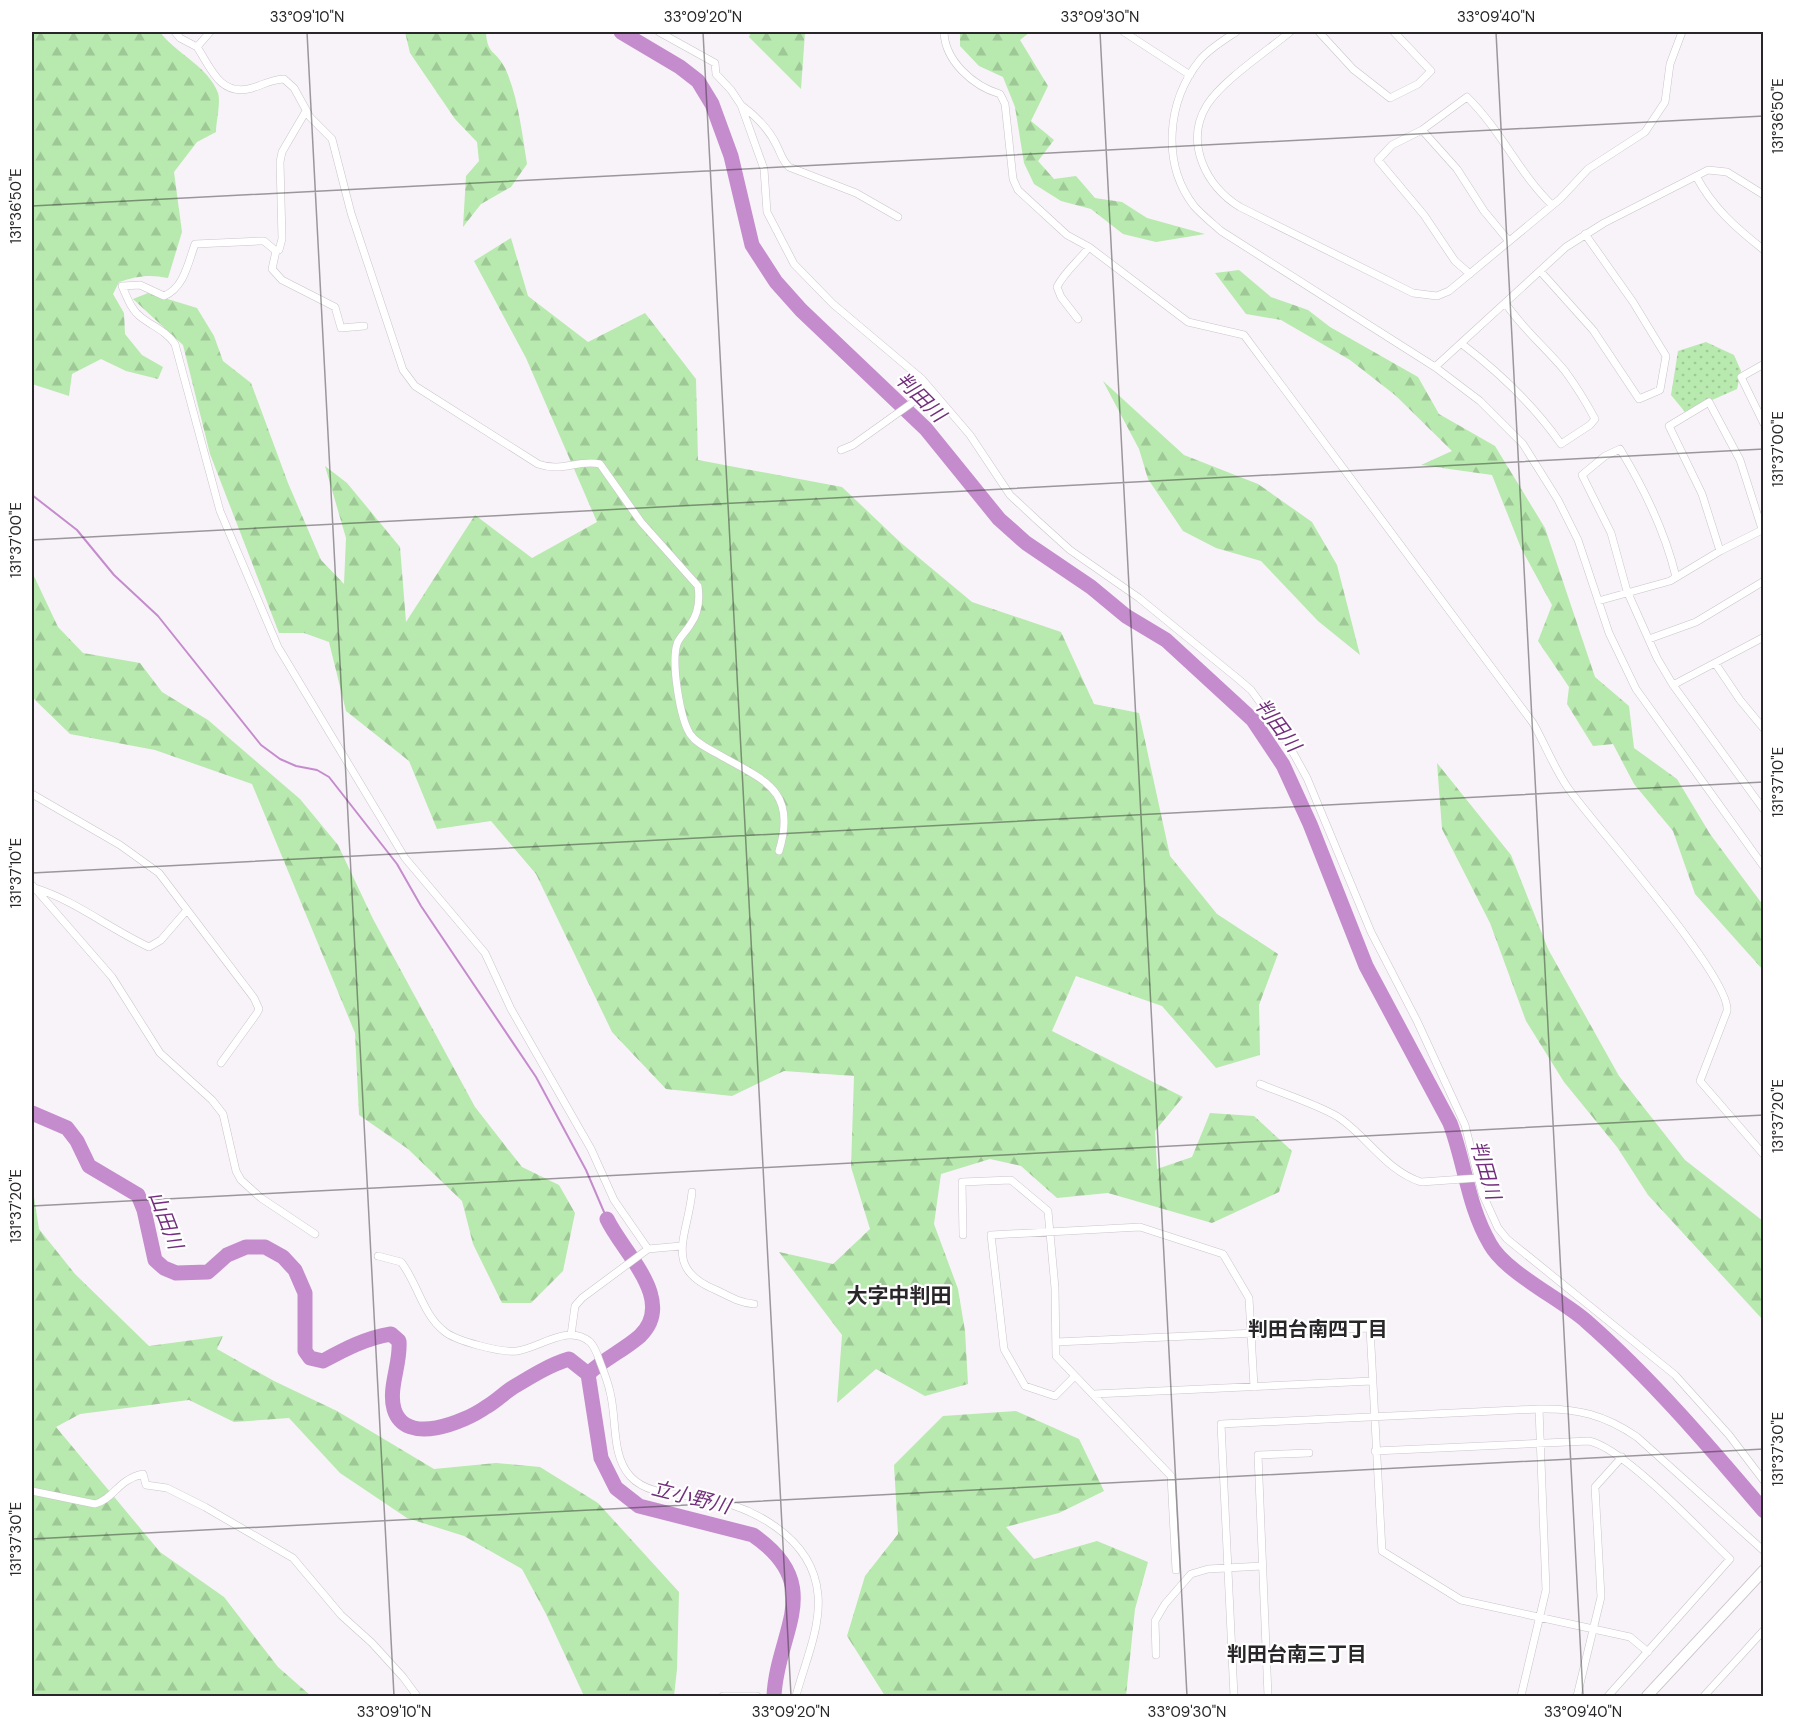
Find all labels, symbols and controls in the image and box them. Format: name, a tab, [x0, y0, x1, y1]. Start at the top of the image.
text: 33°09'10"N	[270, 7, 344, 27]
text: 33°09'20"N	[664, 7, 742, 27]
text: 33°09'30"N	[1061, 7, 1139, 27]
text: 33°09'40"N	[1457, 7, 1535, 27]
text: 131°36'50"E	[1768, 78, 1788, 154]
text: 131°36'50"E	[6, 168, 26, 244]
water label: 判田川	[891, 367, 953, 429]
text: 131°37'00"E	[1768, 411, 1788, 487]
text: 131°37'00"E	[6, 502, 26, 578]
water label: 判田川	[1250, 693, 1308, 758]
text: 131°37'10"E	[1768, 747, 1788, 817]
text: 131°37'10"E	[6, 838, 26, 908]
text: 131°37'20"E	[1768, 1079, 1788, 1153]
water label: 判田川	[1465, 1138, 1507, 1204]
text: 131°37'20"E	[6, 1169, 26, 1243]
water label: 山田川	[143, 1187, 190, 1255]
district label: 大字中判田	[847, 1282, 952, 1310]
district label: 判田台南四丁目	[1248, 1316, 1388, 1342]
text: 131°37'30"E	[1768, 1412, 1788, 1486]
water label: 立小野川	[649, 1475, 735, 1520]
text: 131°37'30"E	[6, 1502, 26, 1576]
district label: 判田台南三丁目	[1227, 1641, 1367, 1667]
text: 33°09'10"N	[357, 1702, 431, 1722]
text: 33°09'20"N	[752, 1702, 830, 1722]
text: 33°09'30"N	[1148, 1702, 1226, 1722]
text: 33°09'40"N	[1544, 1702, 1622, 1722]

